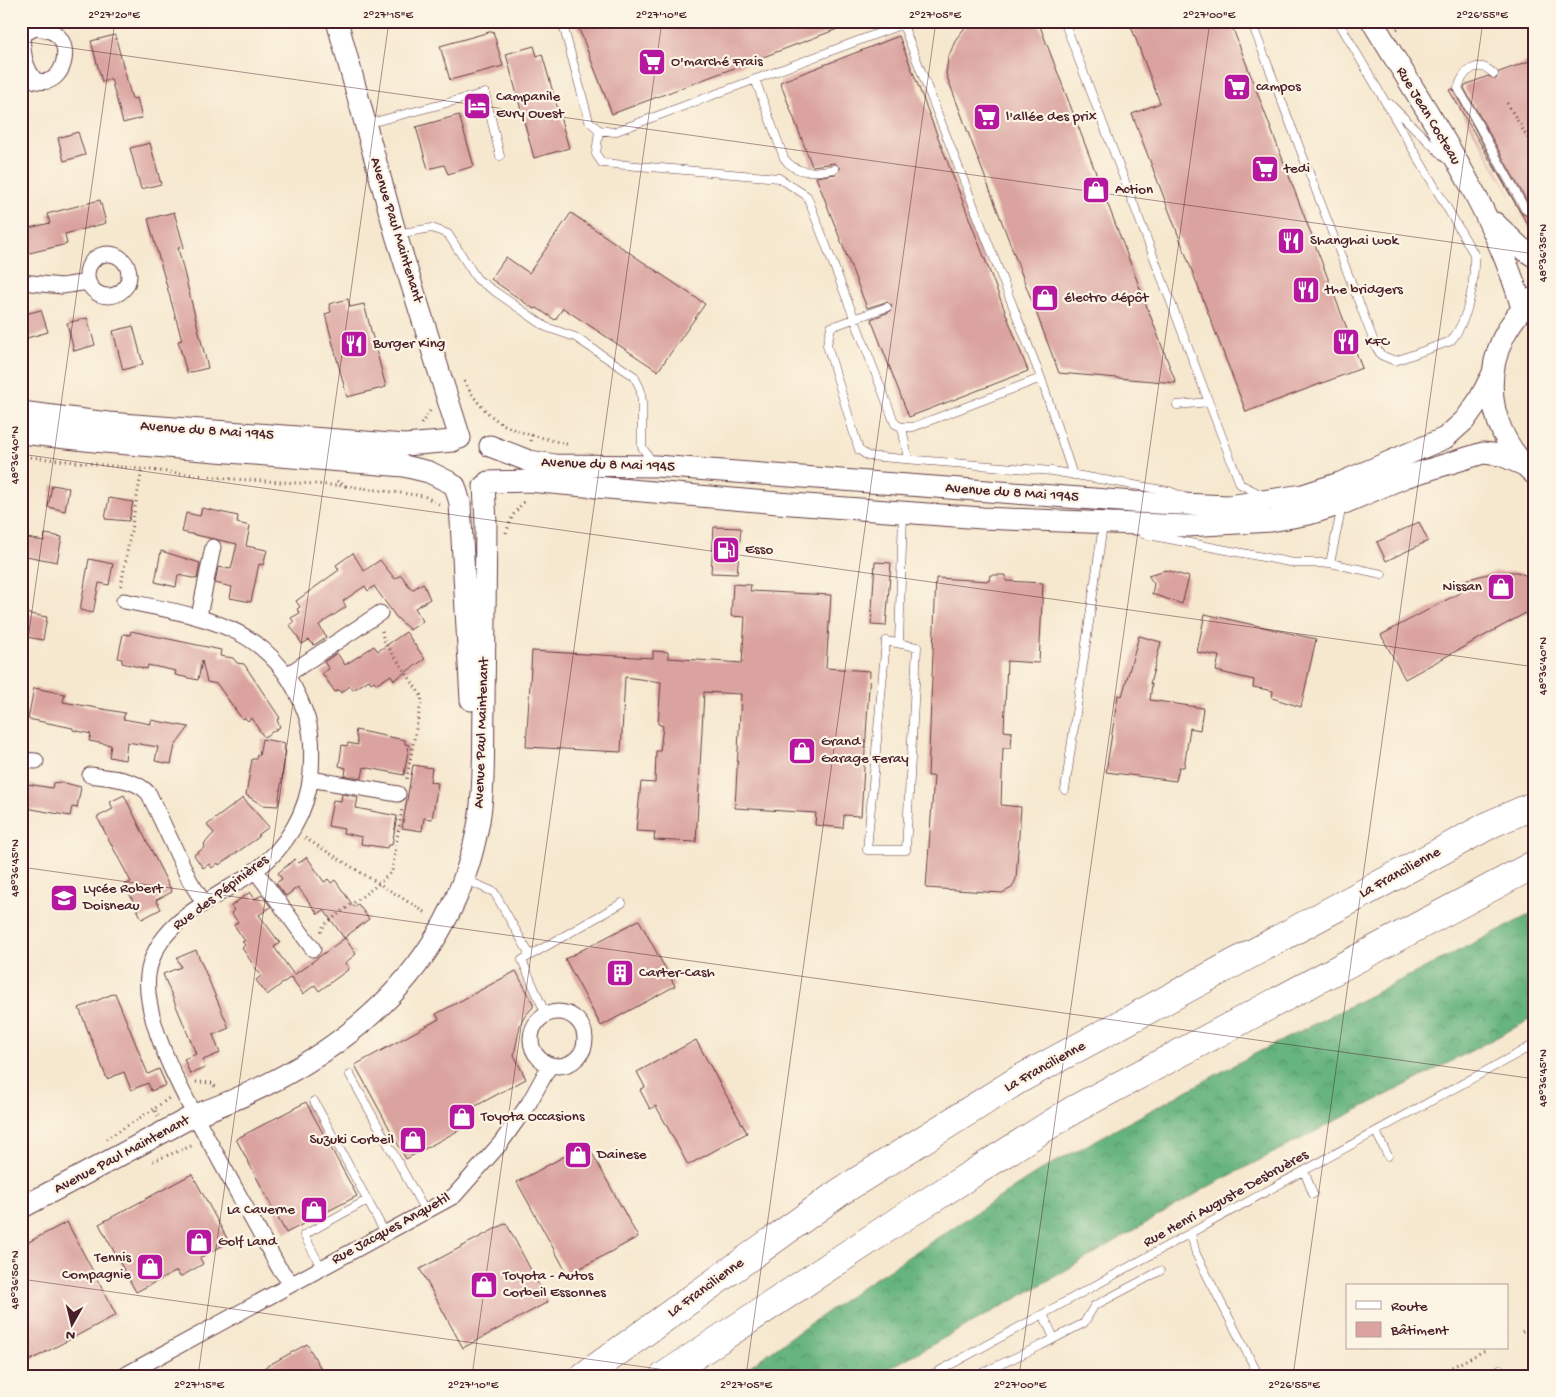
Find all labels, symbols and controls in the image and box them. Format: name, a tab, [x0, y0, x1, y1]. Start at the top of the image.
text: 2°27'20"E	[88, 9, 140, 23]
text: 2°27'15"E	[363, 9, 414, 23]
text: 2°27'10"E	[636, 9, 687, 23]
text: 2°27'05"E	[909, 9, 962, 23]
text: 2°27'00"E	[1183, 9, 1236, 23]
text: 2°26'55"E	[1456, 9, 1508, 23]
supermarket icon: O'marché Frais	[637, 47, 667, 77]
place label: O'marché Frais	[671, 53, 763, 71]
street label: Rue Jean Cocteau	[1392, 64, 1464, 168]
supermarket icon: campos	[1222, 72, 1252, 102]
place label: campos	[1256, 78, 1301, 96]
place label: Campanile Evry Ouest	[496, 88, 566, 123]
hotel icon: Campanile Evry Ouest	[462, 91, 492, 121]
supermarket icon: l'allée des prix	[972, 102, 1002, 132]
place label: l'allée des prix	[1006, 108, 1097, 126]
supermarket icon: tedi	[1250, 154, 1280, 184]
street label: Avenue Paul Maintenant	[365, 155, 427, 307]
place label: tedi	[1283, 160, 1310, 178]
shop icon: Action	[1081, 175, 1111, 205]
place label: Action	[1115, 181, 1153, 199]
text: 48°36'35"N	[1537, 224, 1551, 282]
restaurant icon: Shanghai wok	[1276, 226, 1306, 256]
place label: Shanghai wok	[1310, 232, 1400, 250]
restaurant icon: the bridgers	[1291, 275, 1321, 305]
place label: the bridgers	[1324, 281, 1403, 299]
shop icon: électro dépôt	[1030, 283, 1060, 313]
place label: électro dépôt	[1064, 289, 1150, 307]
restaurant icon: KFC	[1331, 327, 1361, 357]
restaurant icon: Burger King	[339, 329, 369, 359]
place label: KFC	[1365, 333, 1390, 351]
place label: Burger King	[372, 335, 445, 353]
street label: Avenue du 8 Mai 1945	[140, 417, 275, 445]
text: 48°36'40"N	[9, 426, 23, 484]
street label: Avenue du 8 Mai 1945	[541, 454, 675, 476]
street label: Avenue du 8 Mai 1945	[945, 479, 1080, 507]
fuel station icon: Esso	[711, 535, 741, 565]
place label: Esso	[745, 541, 773, 559]
shop icon: Nissan	[1486, 572, 1516, 602]
place label: Nissan	[1442, 578, 1482, 596]
text: 48°36'40"N	[1537, 637, 1551, 695]
street label: Avenue Paul Maintenant	[470, 655, 494, 809]
place label: Grand Garage Feray	[821, 733, 909, 768]
shop icon: Grand Garage Feray	[787, 736, 817, 766]
text: 48°36'45"N	[9, 839, 23, 897]
street label: La Francilienne	[1356, 843, 1444, 903]
street label: Rue des Pépinières	[170, 851, 273, 935]
place label: Lycée Robert Doisneau	[82, 880, 165, 915]
school or university icon: Lycée Robert Doisneau	[49, 883, 79, 913]
building icon: Carter-Cash	[605, 958, 635, 988]
place label: Carter-Cash	[639, 964, 715, 982]
street label: La Francilienne	[1001, 1037, 1089, 1097]
text: 48°36'45"N	[1537, 1049, 1551, 1107]
shop icon: Toyota Occasions	[447, 1102, 477, 1132]
place label: Toyota Occasions	[480, 1108, 585, 1126]
street label: Avenue Paul Maintenant	[51, 1111, 194, 1198]
shop icon: Suzuki Corbeil	[398, 1125, 428, 1155]
place label: Suzuki Corbeil	[309, 1131, 394, 1149]
shop icon: Dainese	[563, 1140, 593, 1170]
place label: Dainese	[596, 1146, 647, 1164]
street label: Rue Henri Auguste Desbruères	[1140, 1146, 1312, 1252]
street label: Rue Jacques Anquetil	[329, 1189, 453, 1269]
shop icon: La Caverne	[299, 1195, 329, 1225]
place label: La Caverne	[227, 1201, 295, 1219]
shop icon: Golf Land	[184, 1227, 214, 1257]
place label: Golf Land	[218, 1233, 278, 1251]
place label: Tennis Compagnie	[62, 1249, 131, 1284]
text: 48°36'50"N	[9, 1250, 23, 1309]
shop icon: Tennis Compagnie	[135, 1252, 165, 1282]
street label: La Francilienne	[664, 1254, 748, 1322]
place label: Toyota - Autos Corbeil Essonnes	[502, 1267, 606, 1302]
shop icon: Toyota - Autos Corbeil Essonnes	[469, 1270, 499, 1300]
legend	[1346, 1284, 1508, 1350]
text: Route	[1391, 1298, 1428, 1316]
north arrow	[48, 1300, 98, 1350]
text: Bâtiment	[1390, 1322, 1450, 1340]
text: N	[65, 1325, 76, 1343]
text: 2°27'15"E	[174, 1379, 225, 1393]
text: 2°27'10"E	[448, 1379, 499, 1393]
text: 2°27'05"E	[720, 1379, 773, 1393]
text: 2°27'00"E	[994, 1379, 1047, 1393]
text: 2°26'55"E	[1268, 1379, 1320, 1393]

